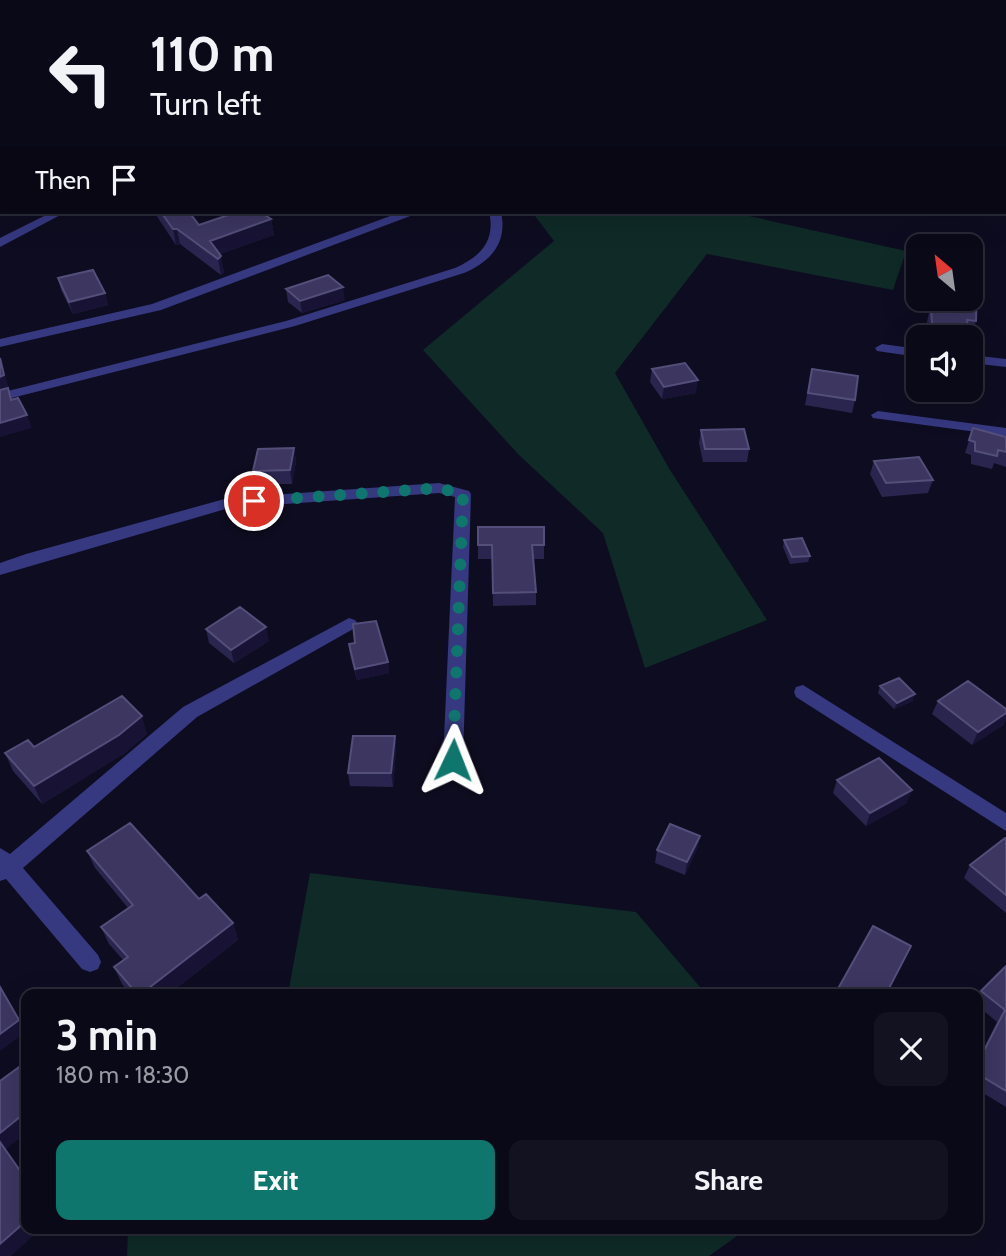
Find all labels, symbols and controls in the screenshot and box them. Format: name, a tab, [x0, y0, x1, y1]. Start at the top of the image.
text: 110 m	[150, 24, 274, 83]
icon: left	[35, 28, 126, 119]
text: Turn left	[150, 84, 261, 123]
icon: arrive	[105, 161, 143, 199]
text: Then	[35, 164, 91, 196]
north arrow	[906, 234, 984, 312]
map controls	[906, 234, 983, 402]
button: sound	[906, 325, 983, 402]
pin	[224, 471, 284, 531]
icon: arrive	[235, 482, 273, 520]
position arrow	[416, 723, 490, 797]
text: 3 min	[56, 1009, 158, 1061]
button: close	[874, 1012, 948, 1086]
text: 180 m · 18:30	[56, 1061, 189, 1089]
button: Exit	[56, 1140, 495, 1220]
button: Share	[509, 1140, 948, 1220]

